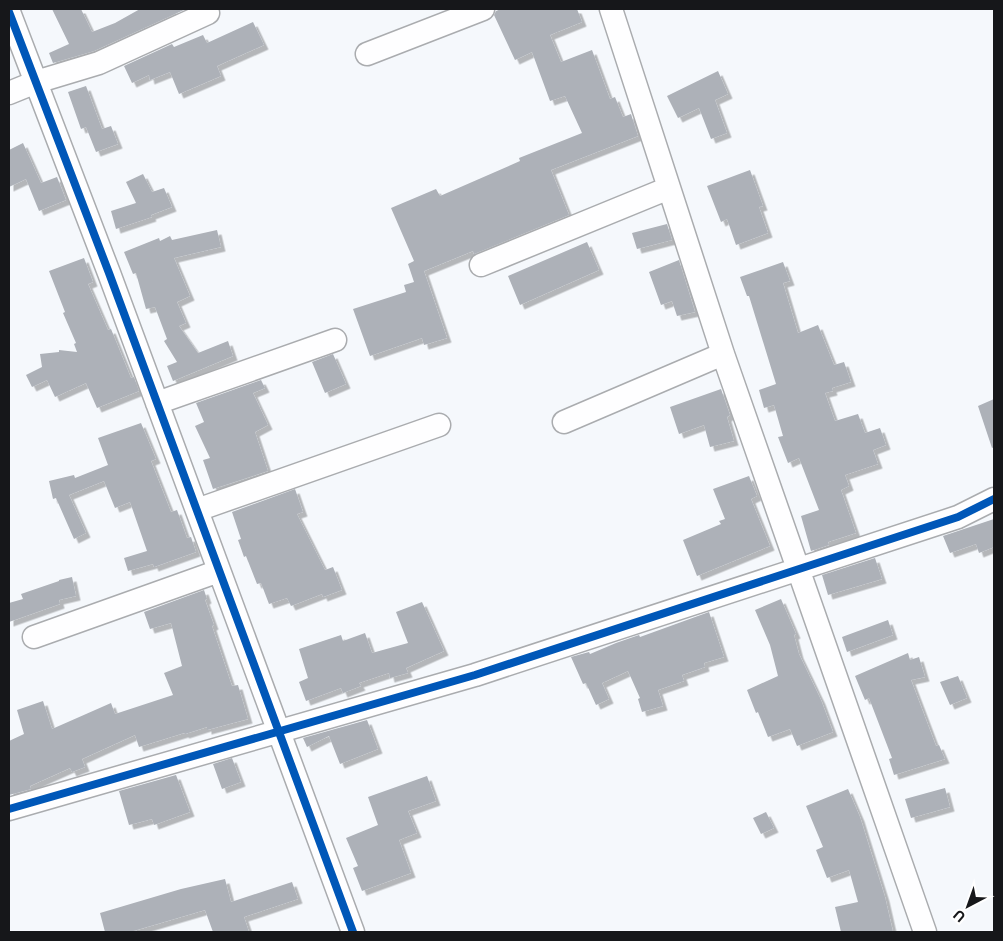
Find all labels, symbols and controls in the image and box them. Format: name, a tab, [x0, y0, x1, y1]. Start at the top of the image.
north arrow	[943, 881, 993, 931]
text: U	[950, 906, 969, 926]

